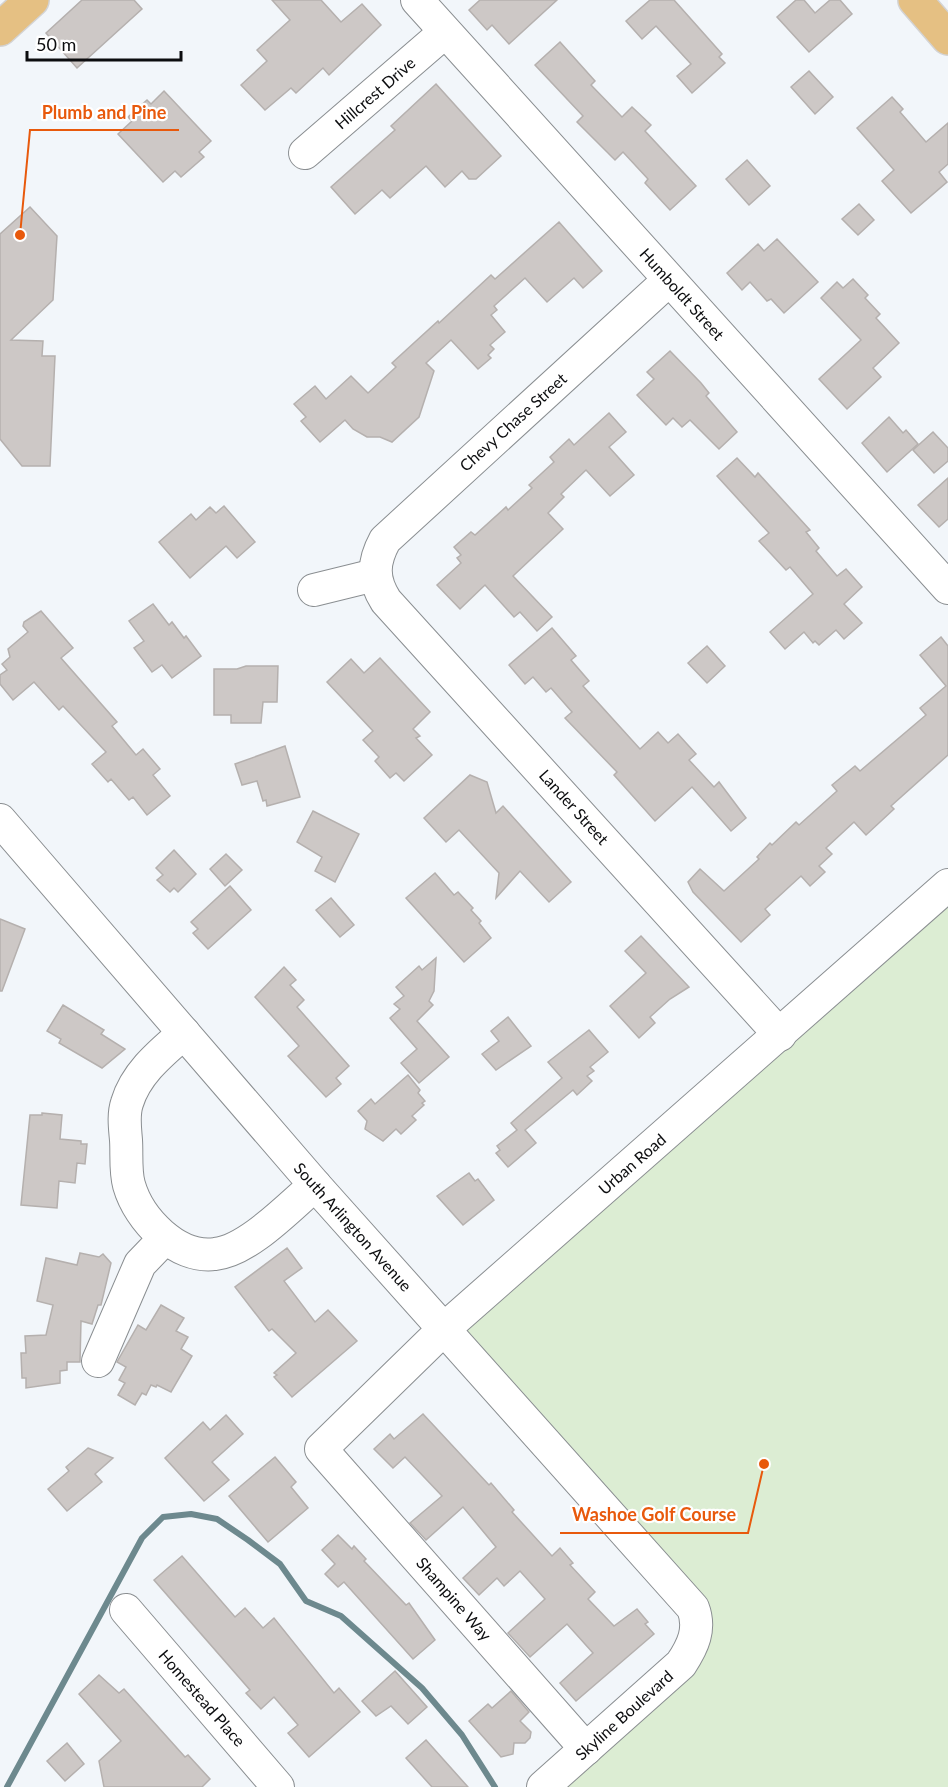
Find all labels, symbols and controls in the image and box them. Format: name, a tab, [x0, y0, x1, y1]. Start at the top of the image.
scale bar	[27, 24, 182, 62]
text: 50 m	[36, 33, 76, 55]
street label: Hillcrest Drive	[331, 53, 419, 133]
callout: Plumb and Pine	[30, 94, 179, 130]
text: Plumb and Pine	[42, 101, 167, 123]
street label: Humboldt Street	[636, 244, 729, 344]
street label: Chevy Chase Street	[455, 368, 570, 475]
street label: Lander Street	[536, 765, 613, 848]
street label: Urban Road	[594, 1129, 669, 1198]
street label: South Arlington Avenue	[291, 1158, 416, 1295]
callout: Washoe Golf Course	[560, 1497, 748, 1533]
text: Washoe Golf Course	[572, 1503, 736, 1525]
street label: Shampine Way	[413, 1553, 496, 1645]
street label: Homestead Place	[155, 1645, 250, 1750]
street label: Skyline Boulevard	[571, 1666, 676, 1763]

